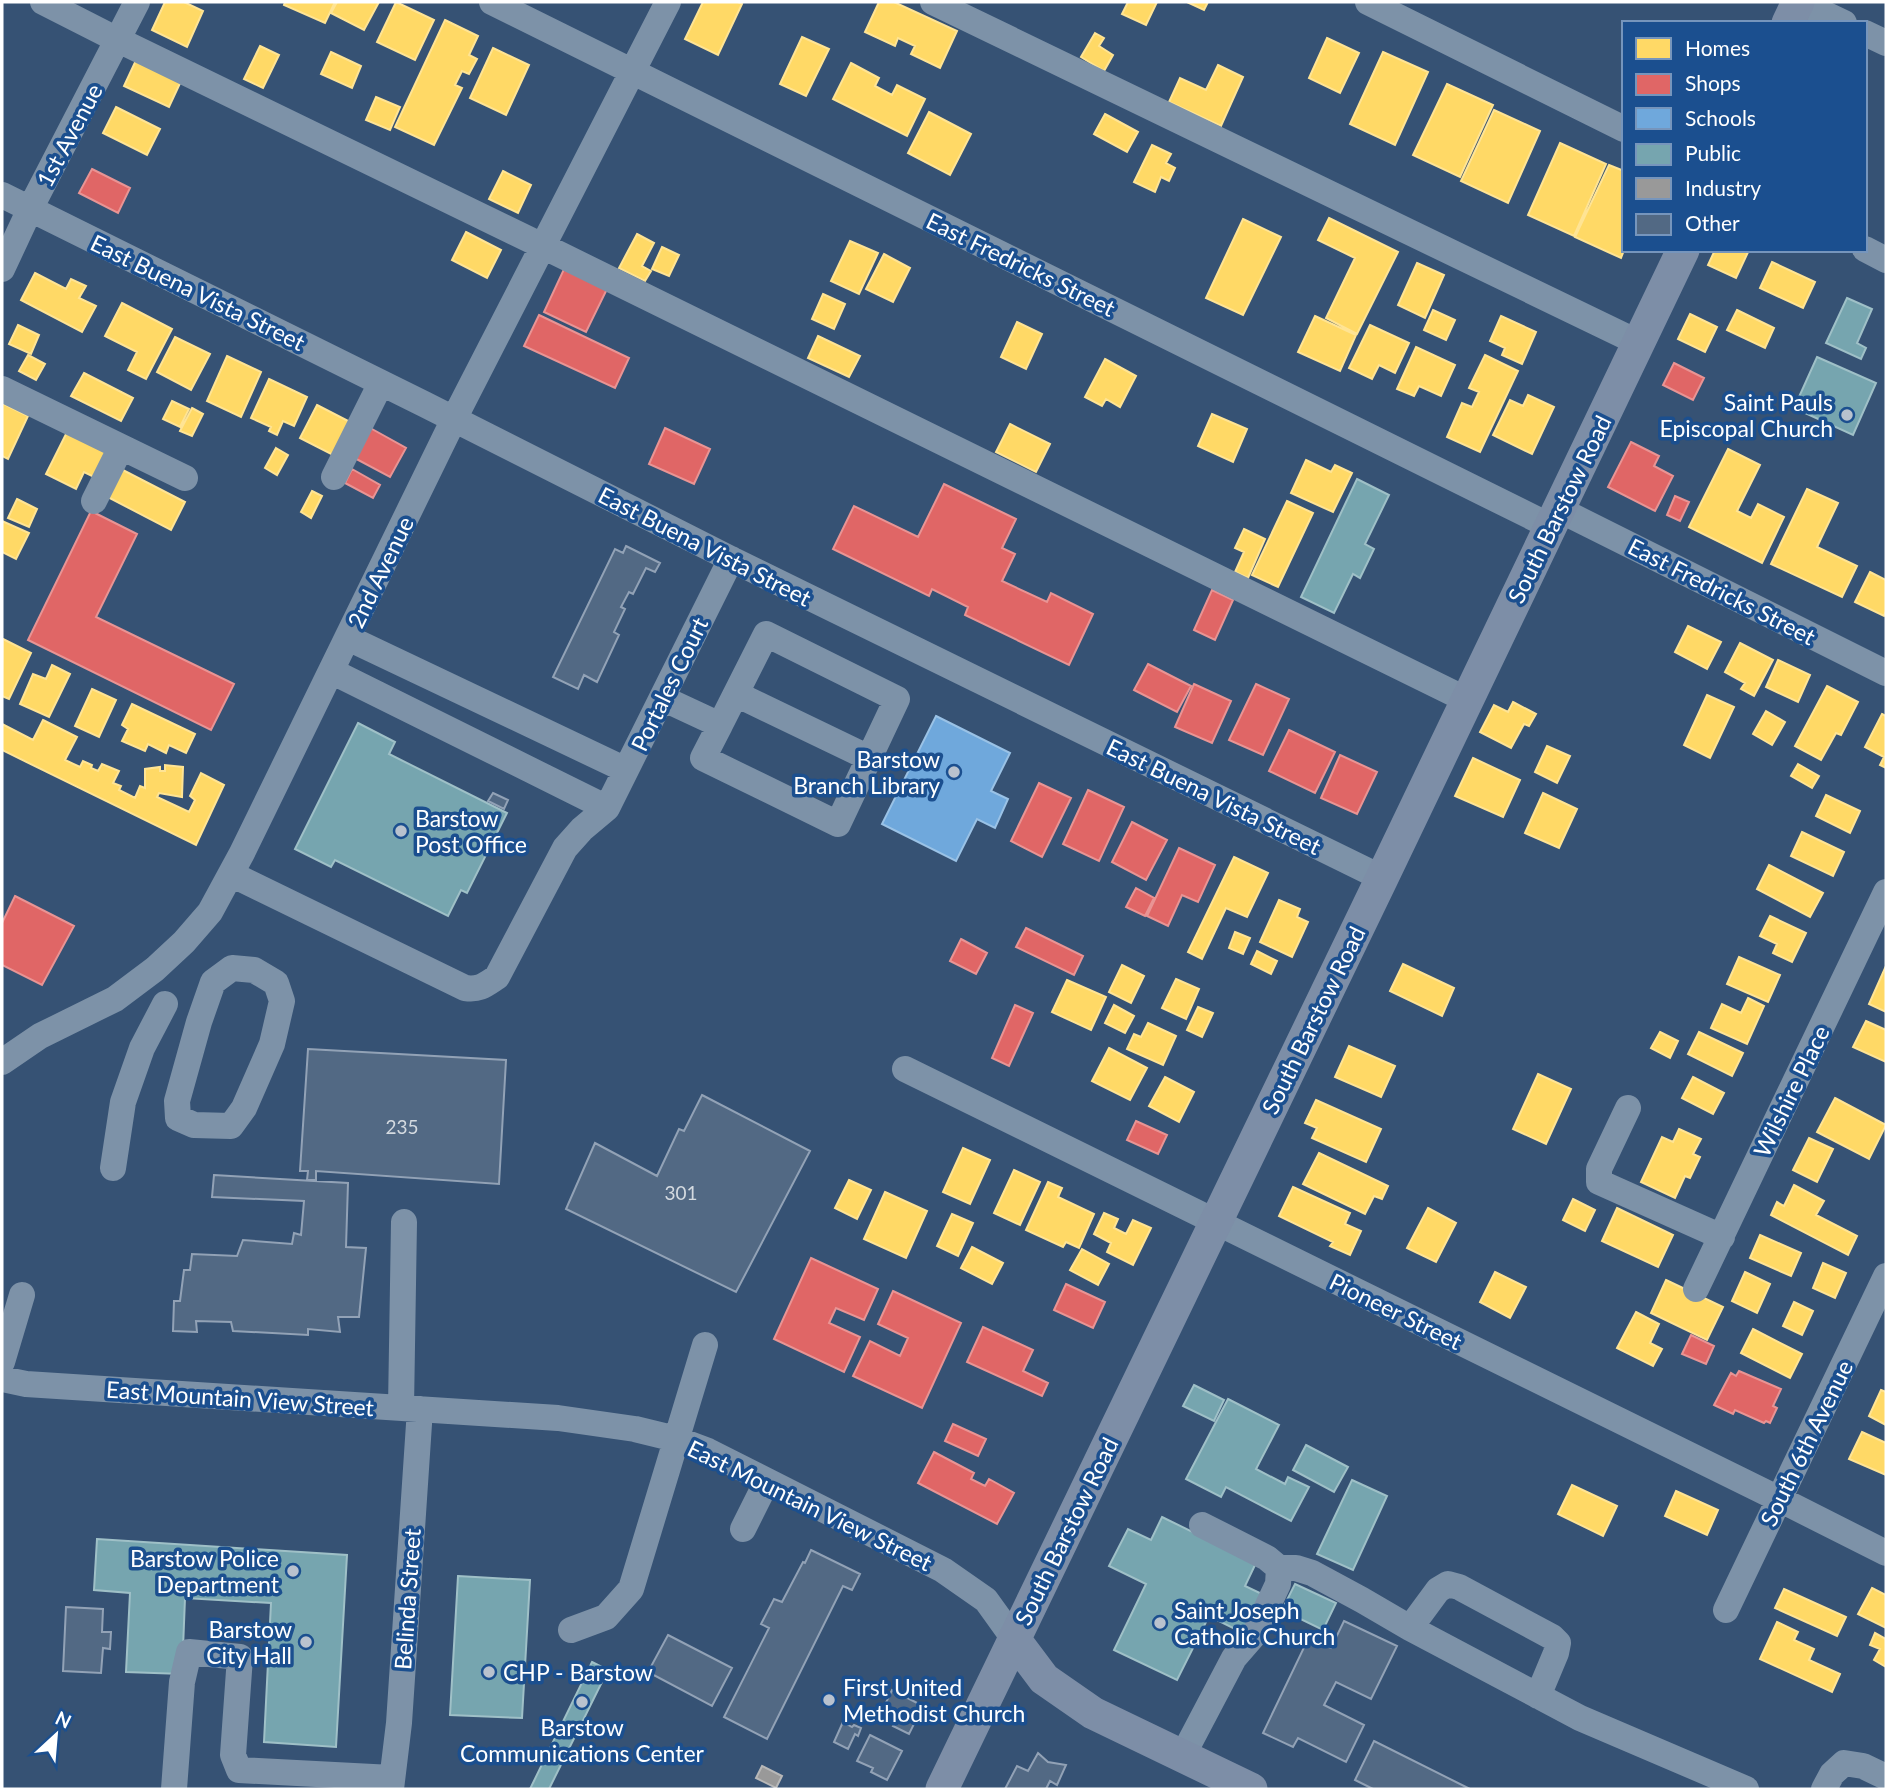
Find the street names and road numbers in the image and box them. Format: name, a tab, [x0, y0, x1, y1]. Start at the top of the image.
street label: 1st Avenue	[30, 79, 108, 191]
street label: East Fredricks Street	[922, 206, 1121, 322]
street label: East Buena Vista Street	[86, 228, 310, 356]
street label: South Barstow Road	[1501, 411, 1617, 607]
street label: East Buena Vista Street	[594, 480, 817, 612]
street label: 2nd Avenue	[341, 512, 419, 632]
street label: East Fredricks Street	[1624, 532, 1821, 651]
street label: Portales Court	[625, 612, 714, 755]
street label: East Buena Vista Street	[1102, 732, 1326, 860]
street label: South Barstow Road	[1255, 922, 1371, 1118]
street label: Wilshire Place	[1747, 1021, 1835, 1161]
street label: Pioneer Street	[1325, 1267, 1467, 1355]
street label: South 6th Avenue	[1754, 1356, 1858, 1530]
street label: East Mountain View Street	[105, 1375, 376, 1421]
street label: South Barstow Road	[1008, 1433, 1124, 1629]
street label: East Mountain View Street	[683, 1434, 937, 1577]
street label: Belinda Street	[388, 1527, 426, 1670]

